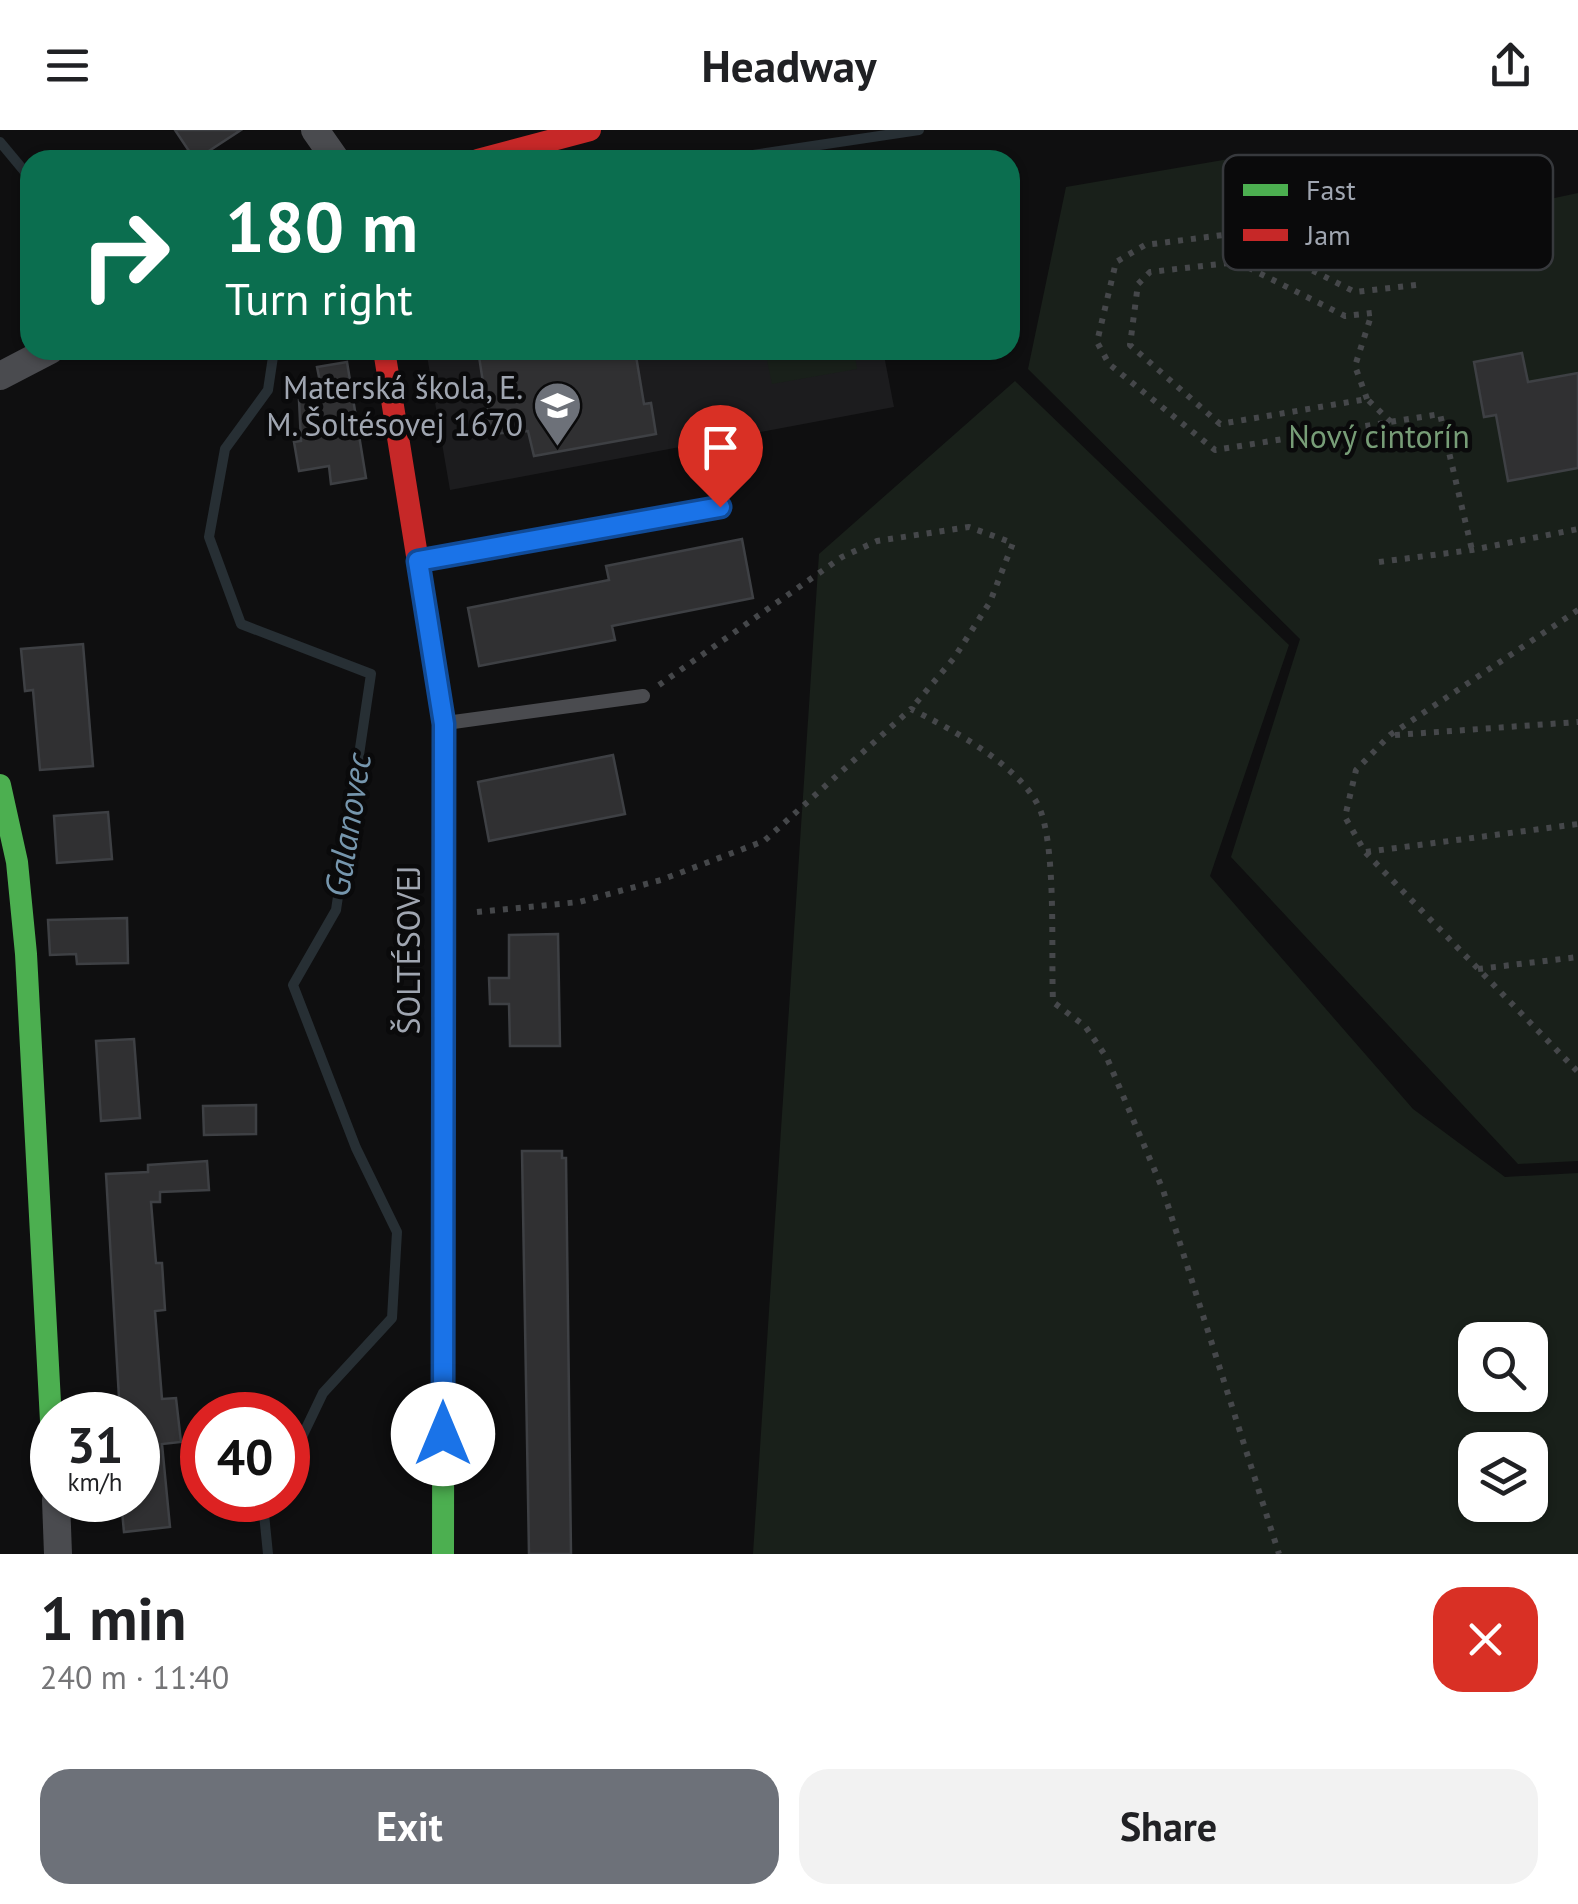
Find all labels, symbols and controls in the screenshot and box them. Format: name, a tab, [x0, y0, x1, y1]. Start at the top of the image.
text: Headway	[701, 36, 877, 94]
icon: menu	[40, 38, 95, 93]
icon: share	[1483, 38, 1538, 93]
legend	[1223, 155, 1553, 270]
text: Fast	[1306, 171, 1356, 208]
text: 180 m	[225, 181, 418, 271]
icon: right	[60, 190, 190, 320]
text: Jam	[1305, 216, 1351, 253]
text: Turn right	[225, 269, 413, 327]
place label: Materská škola, E. M. Šoltésovej 1670	[266, 366, 523, 445]
school or university icon: Materská škola, E. M. Šoltésovej 1670	[532, 380, 584, 448]
pin	[678, 405, 763, 508]
park label: Nový cintorín	[1288, 415, 1470, 457]
icon: arrive	[693, 420, 748, 475]
water label: Galanovec	[313, 748, 381, 900]
street label: ŠOLTÉSOVEJ	[387, 865, 429, 1035]
map controls	[1458, 1322, 1548, 1522]
button: search	[1458, 1322, 1548, 1412]
position arrow	[391, 1382, 495, 1486]
speed limit sign: 40	[180, 1392, 310, 1522]
text: 31	[67, 1412, 123, 1477]
button: layers	[1458, 1432, 1548, 1522]
text: km/h	[68, 1466, 122, 1498]
text: 1 min	[40, 1579, 186, 1657]
button: close	[1433, 1587, 1538, 1692]
text: 240 m · 11:40	[40, 1656, 229, 1698]
button: Exit	[40, 1769, 779, 1884]
button: Share	[799, 1769, 1538, 1884]

